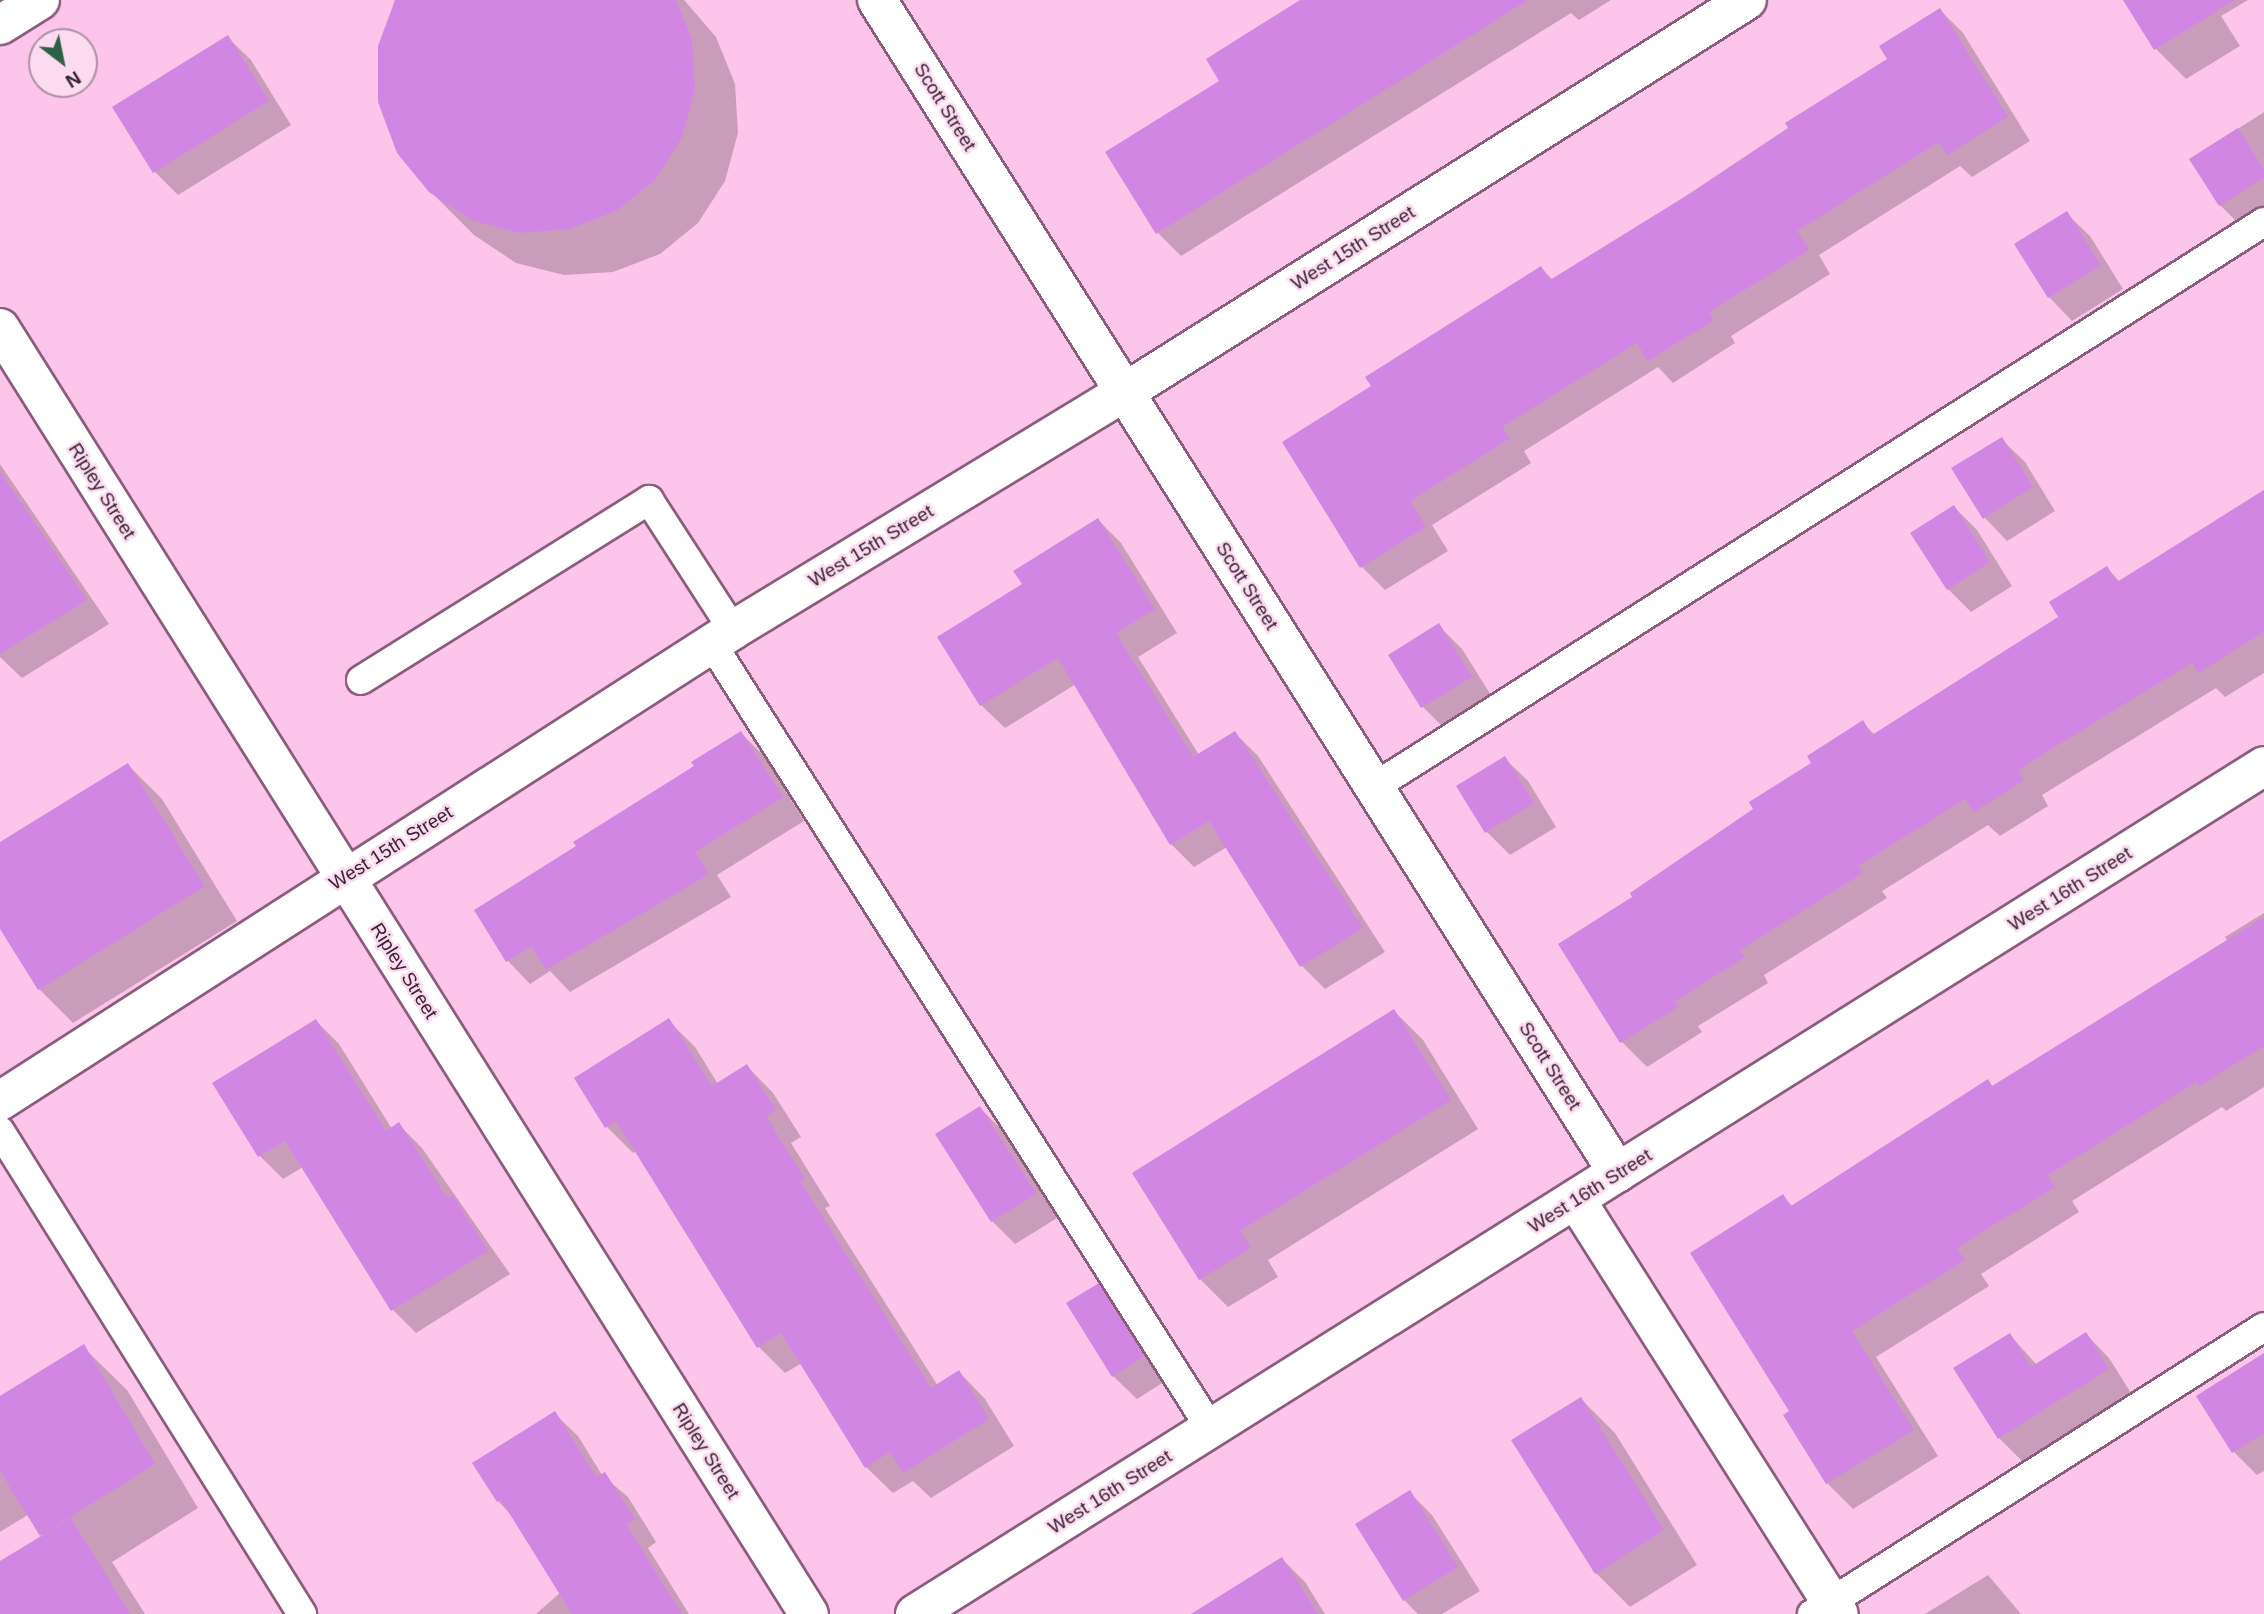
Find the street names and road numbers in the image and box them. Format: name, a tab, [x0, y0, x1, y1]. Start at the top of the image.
street label: Scott Street	[909, 59, 981, 155]
street label: West 15th Street	[1287, 201, 1419, 295]
street label: Ripley Street	[64, 439, 140, 543]
street label: West 15th Street	[805, 500, 937, 592]
street label: Scott Street	[1211, 538, 1283, 634]
street label: West 15th Street	[325, 801, 457, 895]
street label: West 16th Street	[2004, 842, 2136, 936]
street label: Ripley Street	[366, 919, 442, 1023]
street label: Scott Street	[1514, 1018, 1586, 1114]
street label: West 16th Street	[1524, 1144, 1656, 1238]
street label: Ripley Street	[668, 1399, 744, 1503]
street label: West 16th Street	[1044, 1445, 1176, 1539]

